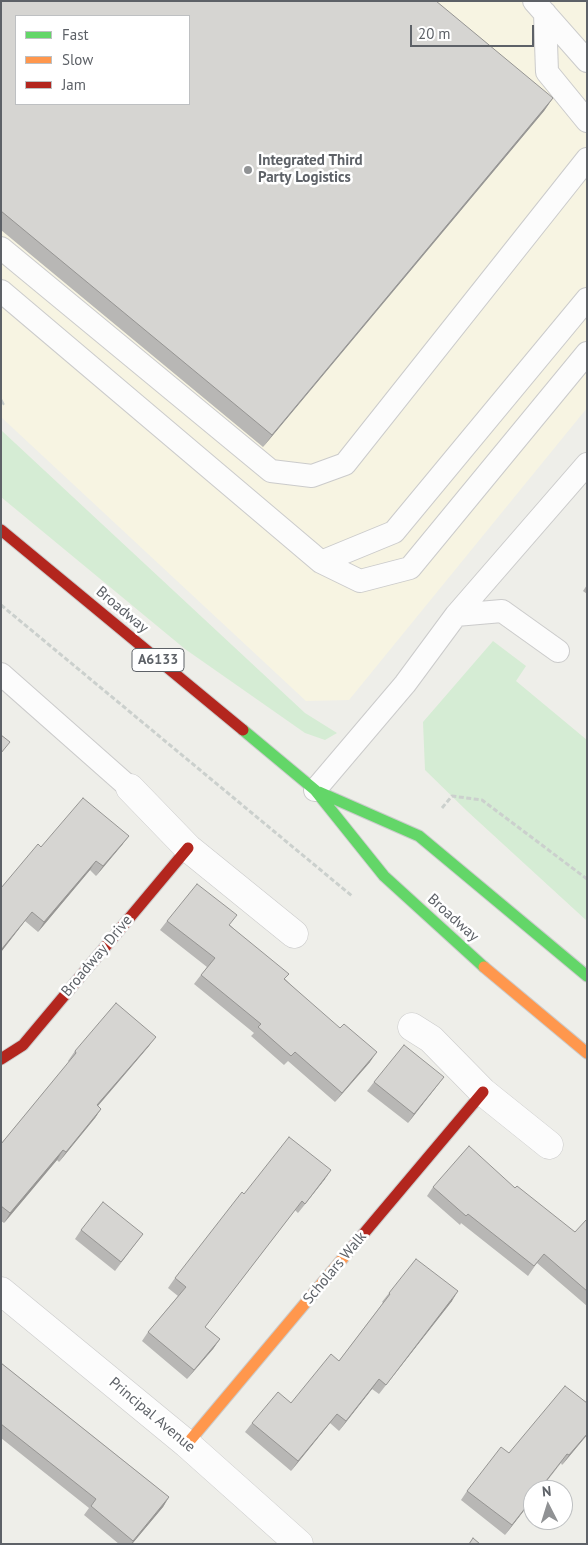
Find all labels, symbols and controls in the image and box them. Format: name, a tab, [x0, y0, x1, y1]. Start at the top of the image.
legend	[15, 15, 190, 105]
scale bar	[413, 15, 537, 47]
text: 20 m	[418, 24, 451, 43]
text: Fast	[62, 25, 89, 44]
text: Slow	[62, 50, 93, 69]
text: Jam	[62, 75, 86, 94]
place label: Integrated Third Party Logistics	[258, 152, 363, 187]
marker: Integrated Third Party Logistics	[242, 164, 254, 176]
street label: Broadway	[92, 583, 152, 637]
road number: A6133	[132, 648, 184, 672]
street label: Broadway	[424, 890, 482, 946]
street label: Broadway Drive	[58, 912, 136, 1000]
street label: Scholars Walk	[299, 1228, 371, 1308]
street label: Principal Avenue	[105, 1374, 199, 1456]
north arrow	[523, 1480, 573, 1530]
text: N	[541, 1482, 552, 1500]

